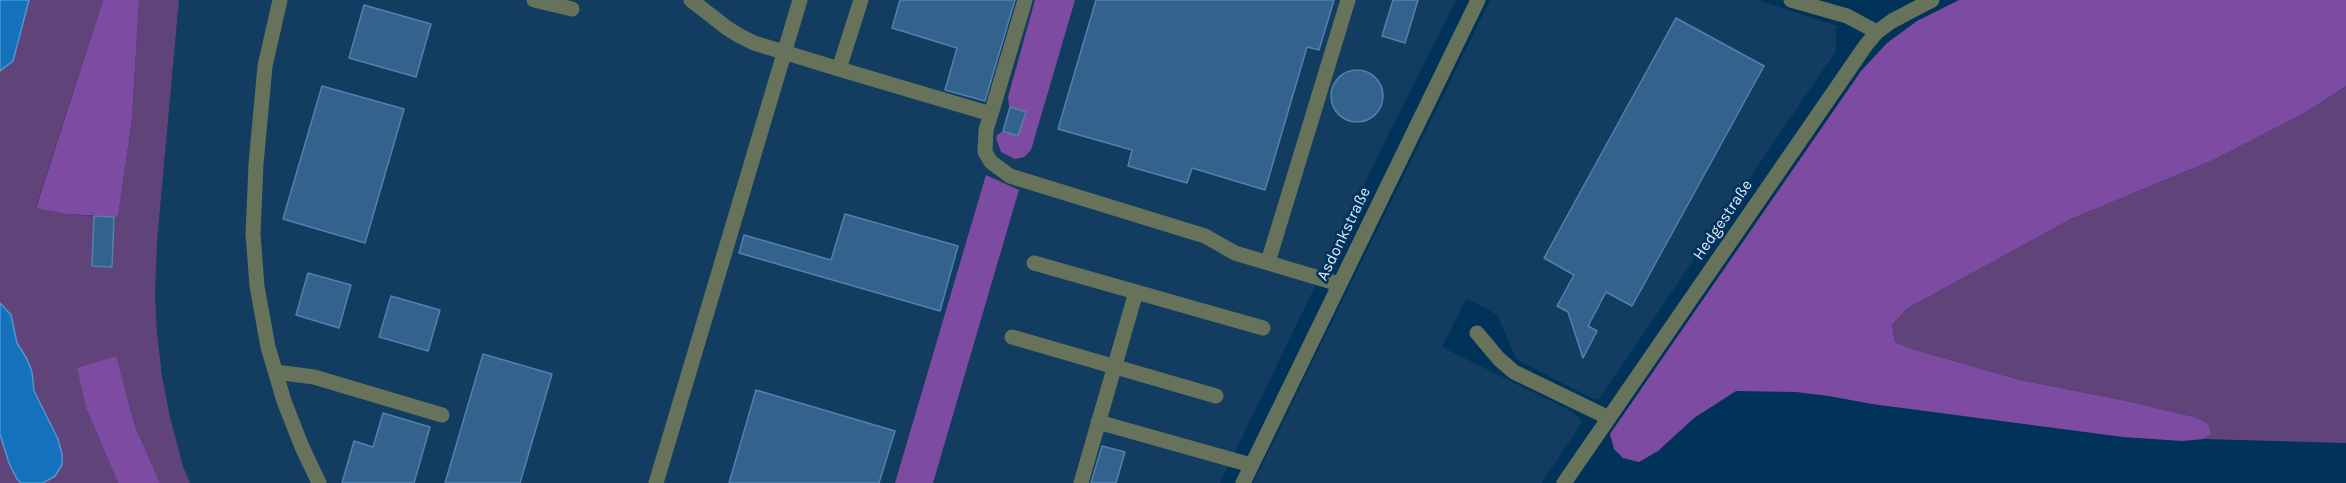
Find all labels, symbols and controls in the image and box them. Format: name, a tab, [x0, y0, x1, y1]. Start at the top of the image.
street label: Hedgestraße	[1689, 176, 1757, 264]
street label: Asdonkstraße	[1313, 184, 1375, 284]

